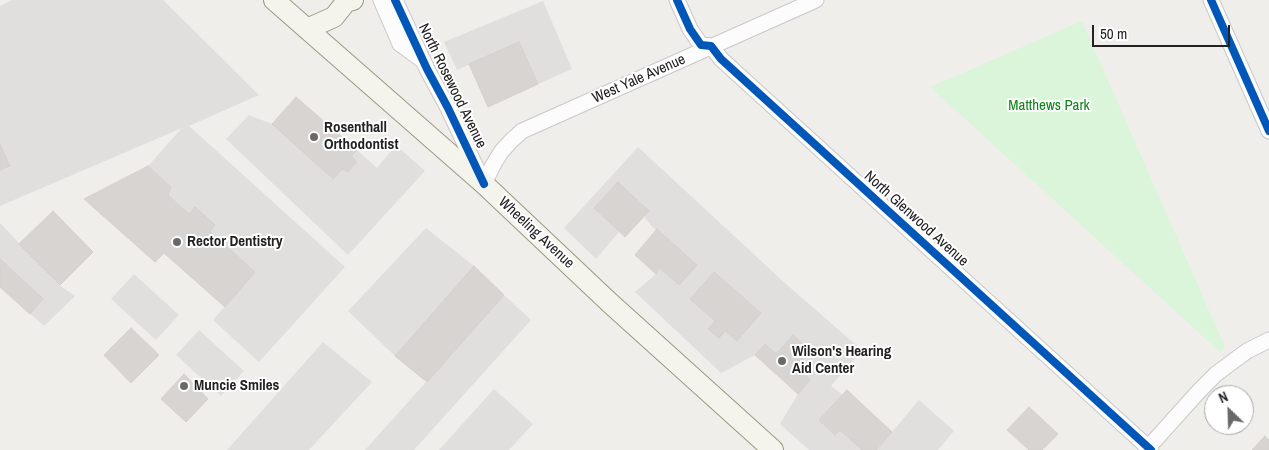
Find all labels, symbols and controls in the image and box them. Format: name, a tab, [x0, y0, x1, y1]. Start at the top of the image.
scale bar	[1094, 15, 1232, 47]
street label: North Rosewood Avenue	[414, 21, 490, 151]
text: 50 m	[1100, 23, 1127, 44]
street label: West Yale Avenue	[590, 50, 688, 108]
park label: Matthews Park	[1008, 97, 1090, 115]
place label: Rosenthall Orthodontist	[324, 119, 398, 154]
marker: Rosenthall Orthodontist	[308, 131, 320, 143]
street label: North Glenwood Avenue	[860, 168, 972, 270]
street label: Wheeling Avenue	[494, 193, 578, 273]
place label: Rector Dentistry	[187, 233, 283, 251]
marker: Rector Dentistry	[171, 236, 183, 248]
place label: Wilson's Hearing Aid Center	[792, 343, 891, 378]
marker: Wilson's Hearing Aid Center	[776, 355, 788, 367]
place label: Muncie Smiles	[194, 377, 279, 395]
marker: Muncie Smiles	[178, 380, 190, 392]
north arrow	[1204, 385, 1254, 435]
text: N	[1216, 387, 1231, 407]

